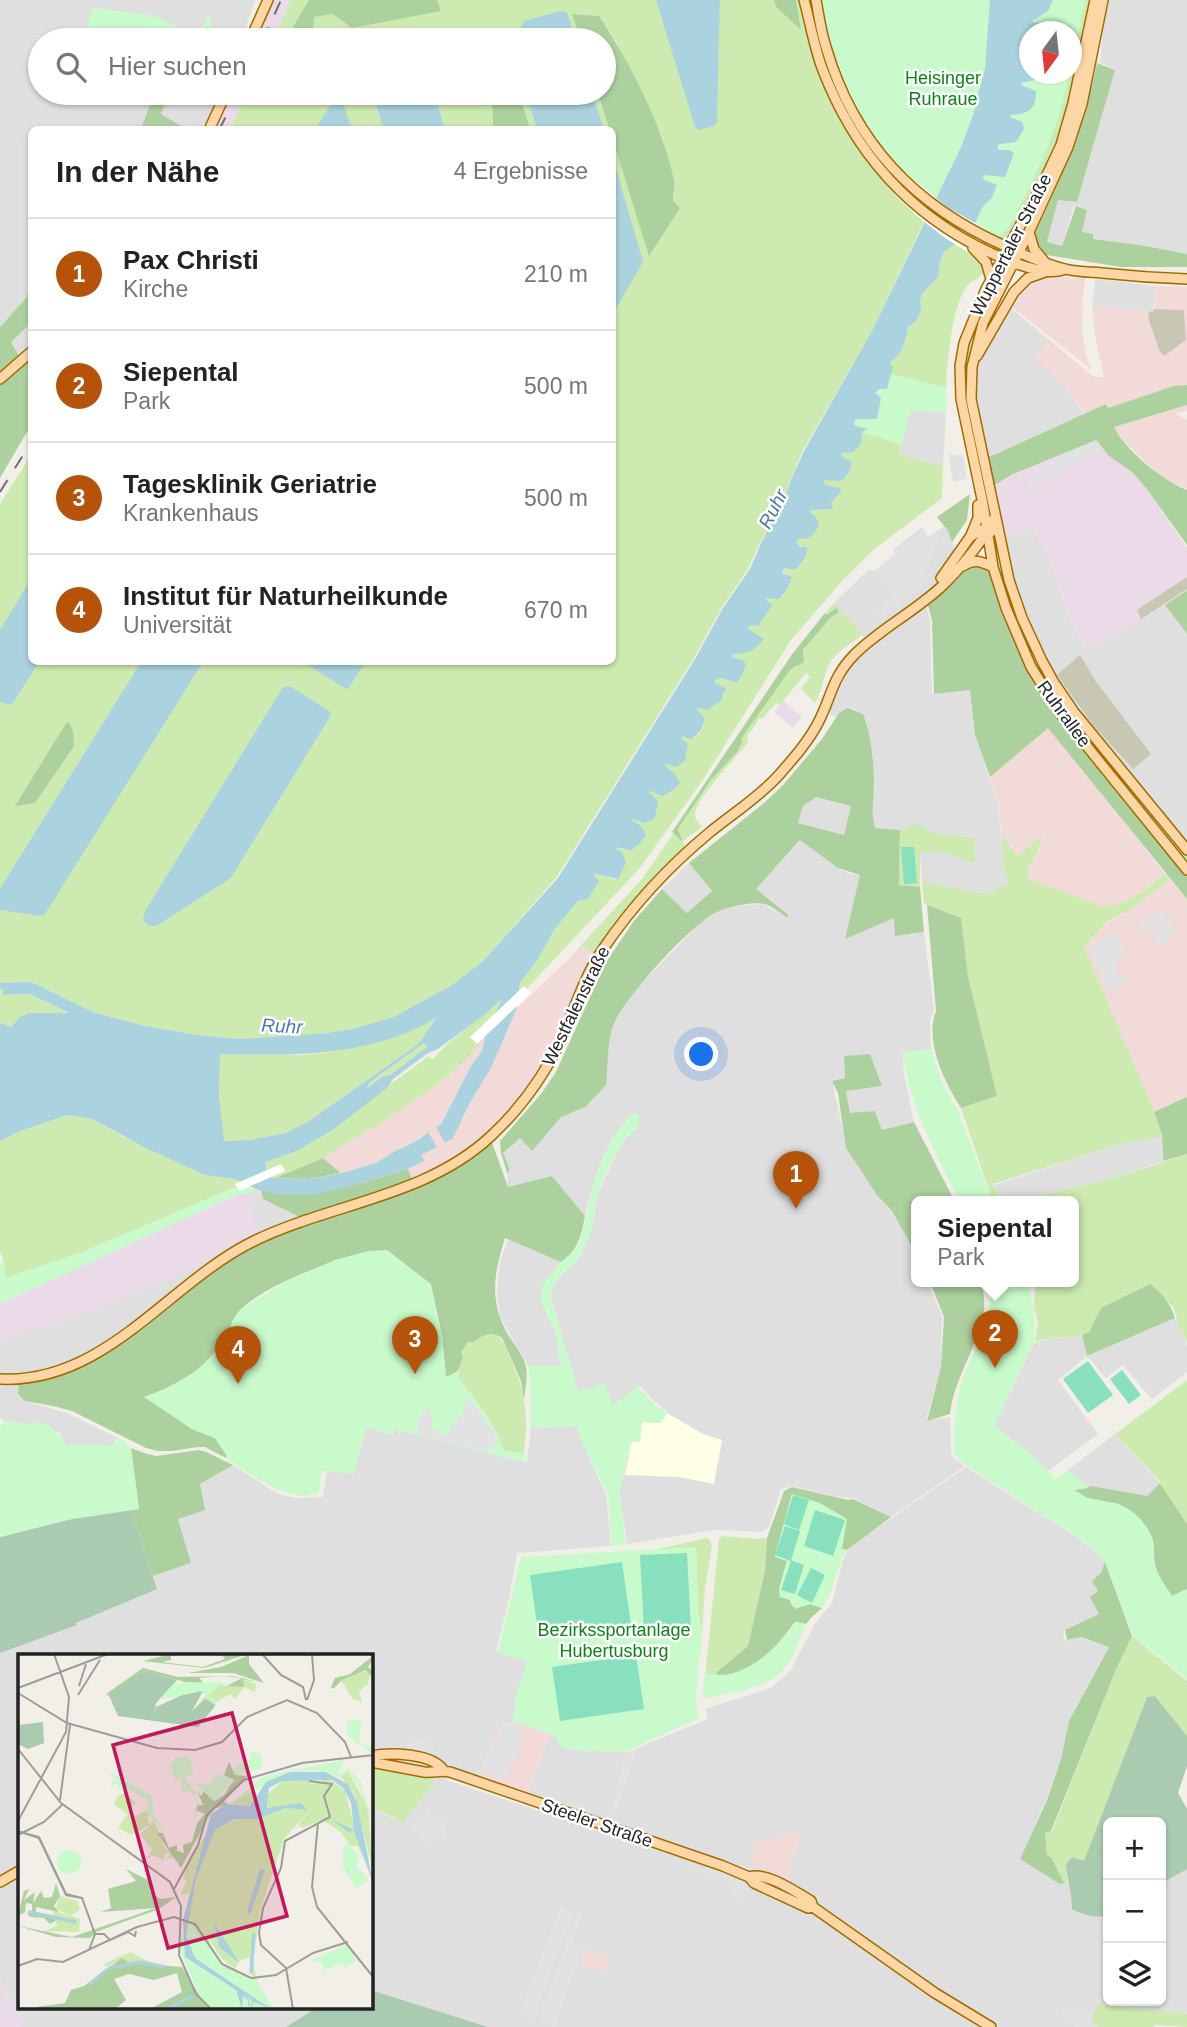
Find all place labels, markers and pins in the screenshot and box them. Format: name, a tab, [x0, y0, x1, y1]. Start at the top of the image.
pin: 1	[773, 1151, 819, 1209]
pin: 2	[972, 1310, 1018, 1368]
pin: 3	[392, 1316, 438, 1374]
pin: 4	[215, 1326, 261, 1384]

